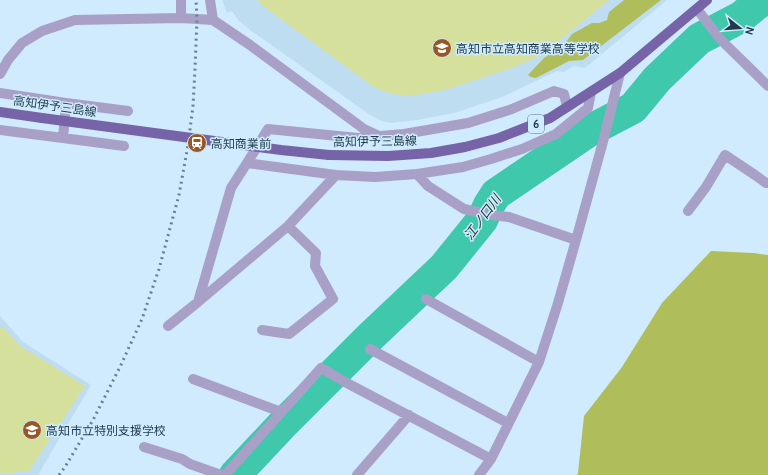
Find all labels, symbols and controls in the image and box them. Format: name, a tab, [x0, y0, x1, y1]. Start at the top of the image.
north arrow	[720, 8, 760, 48]
text: N	[742, 25, 757, 37]
school or university icon: 高知市立高知商業高等学校	[431, 37, 453, 59]
place label: 高知市立高知商業高等学校	[456, 41, 600, 56]
street label: 高知伊予三島線	[12, 93, 98, 119]
road number: 6	[528, 115, 544, 133]
station icon: 高知商業前	[186, 132, 208, 154]
street label: 高知伊予三島線	[333, 133, 417, 149]
place label: 高知商業前	[211, 136, 271, 151]
water label: 江ノ口川	[460, 190, 505, 243]
school or university icon: 高知市立特別支援学校	[21, 419, 43, 441]
place label: 高知市立特別支援学校	[46, 423, 166, 438]

